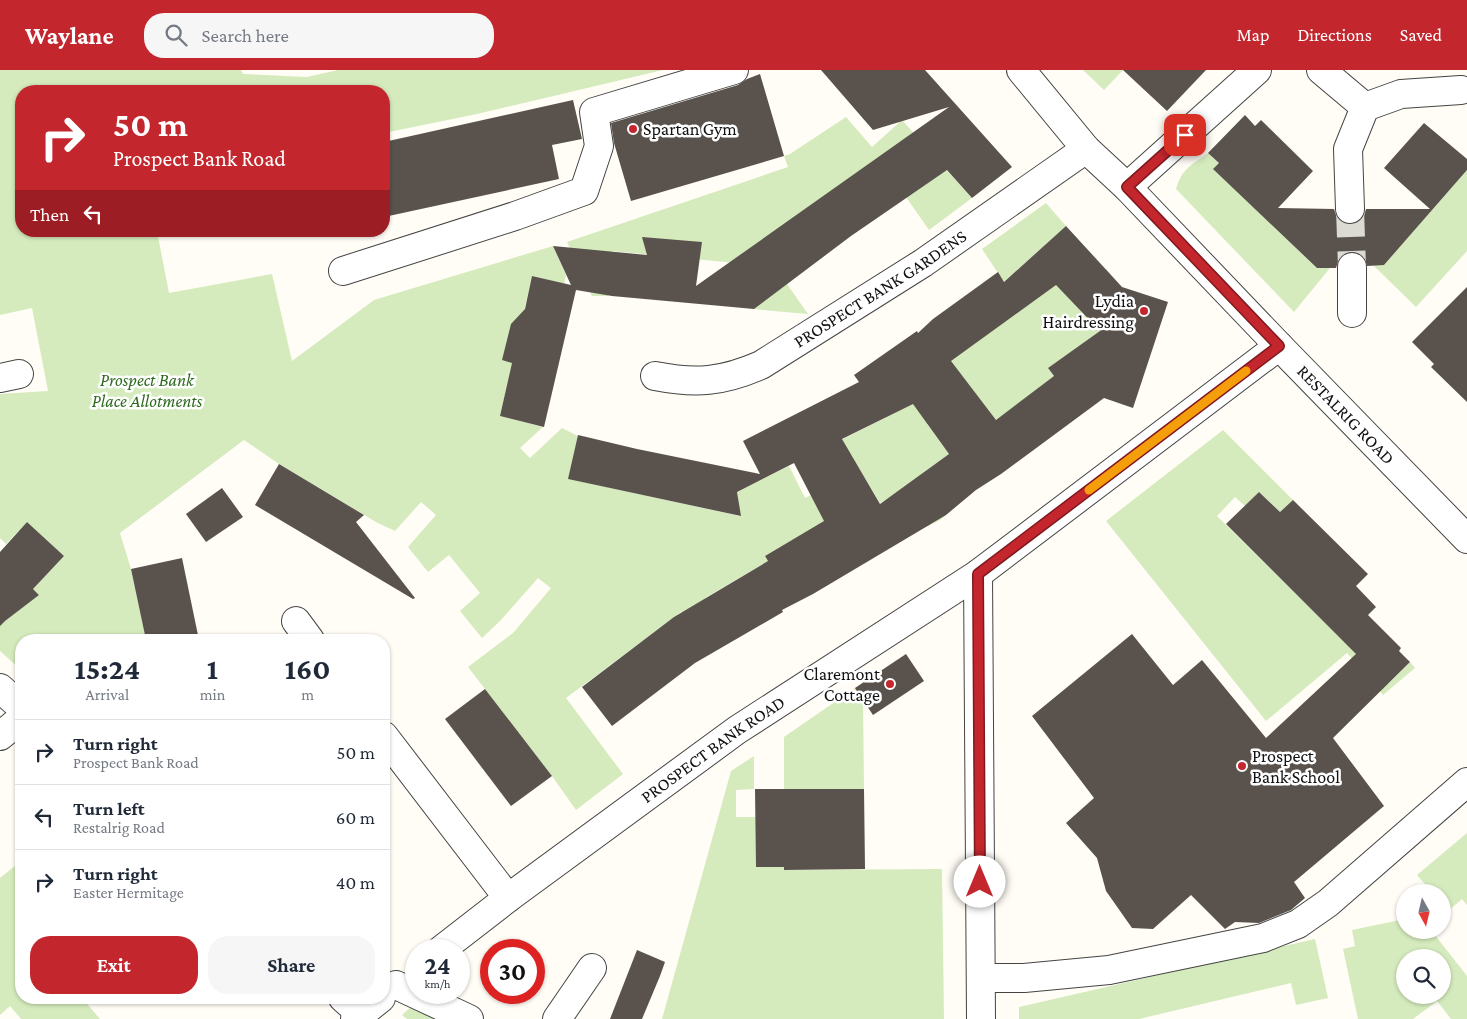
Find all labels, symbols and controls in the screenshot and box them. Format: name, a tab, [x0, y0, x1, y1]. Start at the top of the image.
search box	[144, 13, 494, 58]
icon: search	[162, 21, 190, 49]
text: Waylane	[25, 22, 114, 49]
text: Search here	[202, 25, 289, 46]
text: Map	[1237, 25, 1269, 45]
text: Directions	[1297, 25, 1372, 45]
text: Saved	[1400, 25, 1442, 45]
icon: right	[30, 105, 95, 170]
text: 50 m	[113, 105, 188, 144]
pin	[1164, 114, 1206, 156]
place label: Spartan Gym	[643, 119, 737, 139]
icon: arrive	[1171, 121, 1199, 149]
marker: Spartan Gym	[627, 123, 639, 135]
text: Prospect Bank Road	[113, 146, 286, 171]
icon: left	[79, 200, 107, 228]
text: Then	[30, 204, 69, 225]
street label: PROSPECT BANK GARDENS	[790, 226, 970, 352]
place label: Lydia Hairdressing	[1043, 291, 1134, 332]
marker: Lydia Hairdressing	[1138, 305, 1150, 317]
street label: RESTALRIG ROAD	[1293, 361, 1399, 468]
park label: Prospect Bank Place Allotments	[92, 370, 203, 411]
text: 15:24	[74, 652, 140, 685]
text: 1	[207, 652, 218, 685]
text: 160	[285, 652, 331, 685]
place label: Claremont Cottage	[803, 664, 881, 705]
marker: Claremont Cottage	[884, 678, 896, 690]
text: Arrival	[86, 686, 129, 703]
text: min	[200, 686, 225, 703]
text: m	[301, 686, 314, 703]
street label: PROSPECT BANK ROAD	[637, 692, 789, 807]
text: Turn right	[73, 733, 158, 754]
icon: right	[30, 738, 58, 766]
text: 50 m	[336, 742, 375, 763]
place label: Prospect Bank School	[1252, 746, 1340, 787]
text: Prospect Bank Road	[73, 754, 199, 771]
marker: Prospect Bank School	[1236, 760, 1248, 772]
text: Turn left	[73, 798, 145, 819]
icon: left	[30, 803, 58, 831]
text: 60 m	[336, 807, 375, 828]
text: Restalrig Road	[73, 819, 165, 836]
position arrow	[953, 855, 1005, 907]
text: Turn right	[73, 863, 158, 884]
icon: right	[30, 868, 58, 896]
text: 40 m	[336, 872, 375, 893]
text: Easter Hermitage	[73, 884, 184, 901]
north arrow	[1396, 884, 1451, 939]
map controls	[1396, 884, 1451, 1004]
button: Exit	[30, 936, 198, 994]
button: Share	[208, 936, 375, 994]
speed limit sign: 30	[480, 939, 545, 1004]
button: search	[1396, 949, 1451, 1004]
text: 24	[424, 952, 451, 979]
text: km/h	[425, 977, 450, 991]

